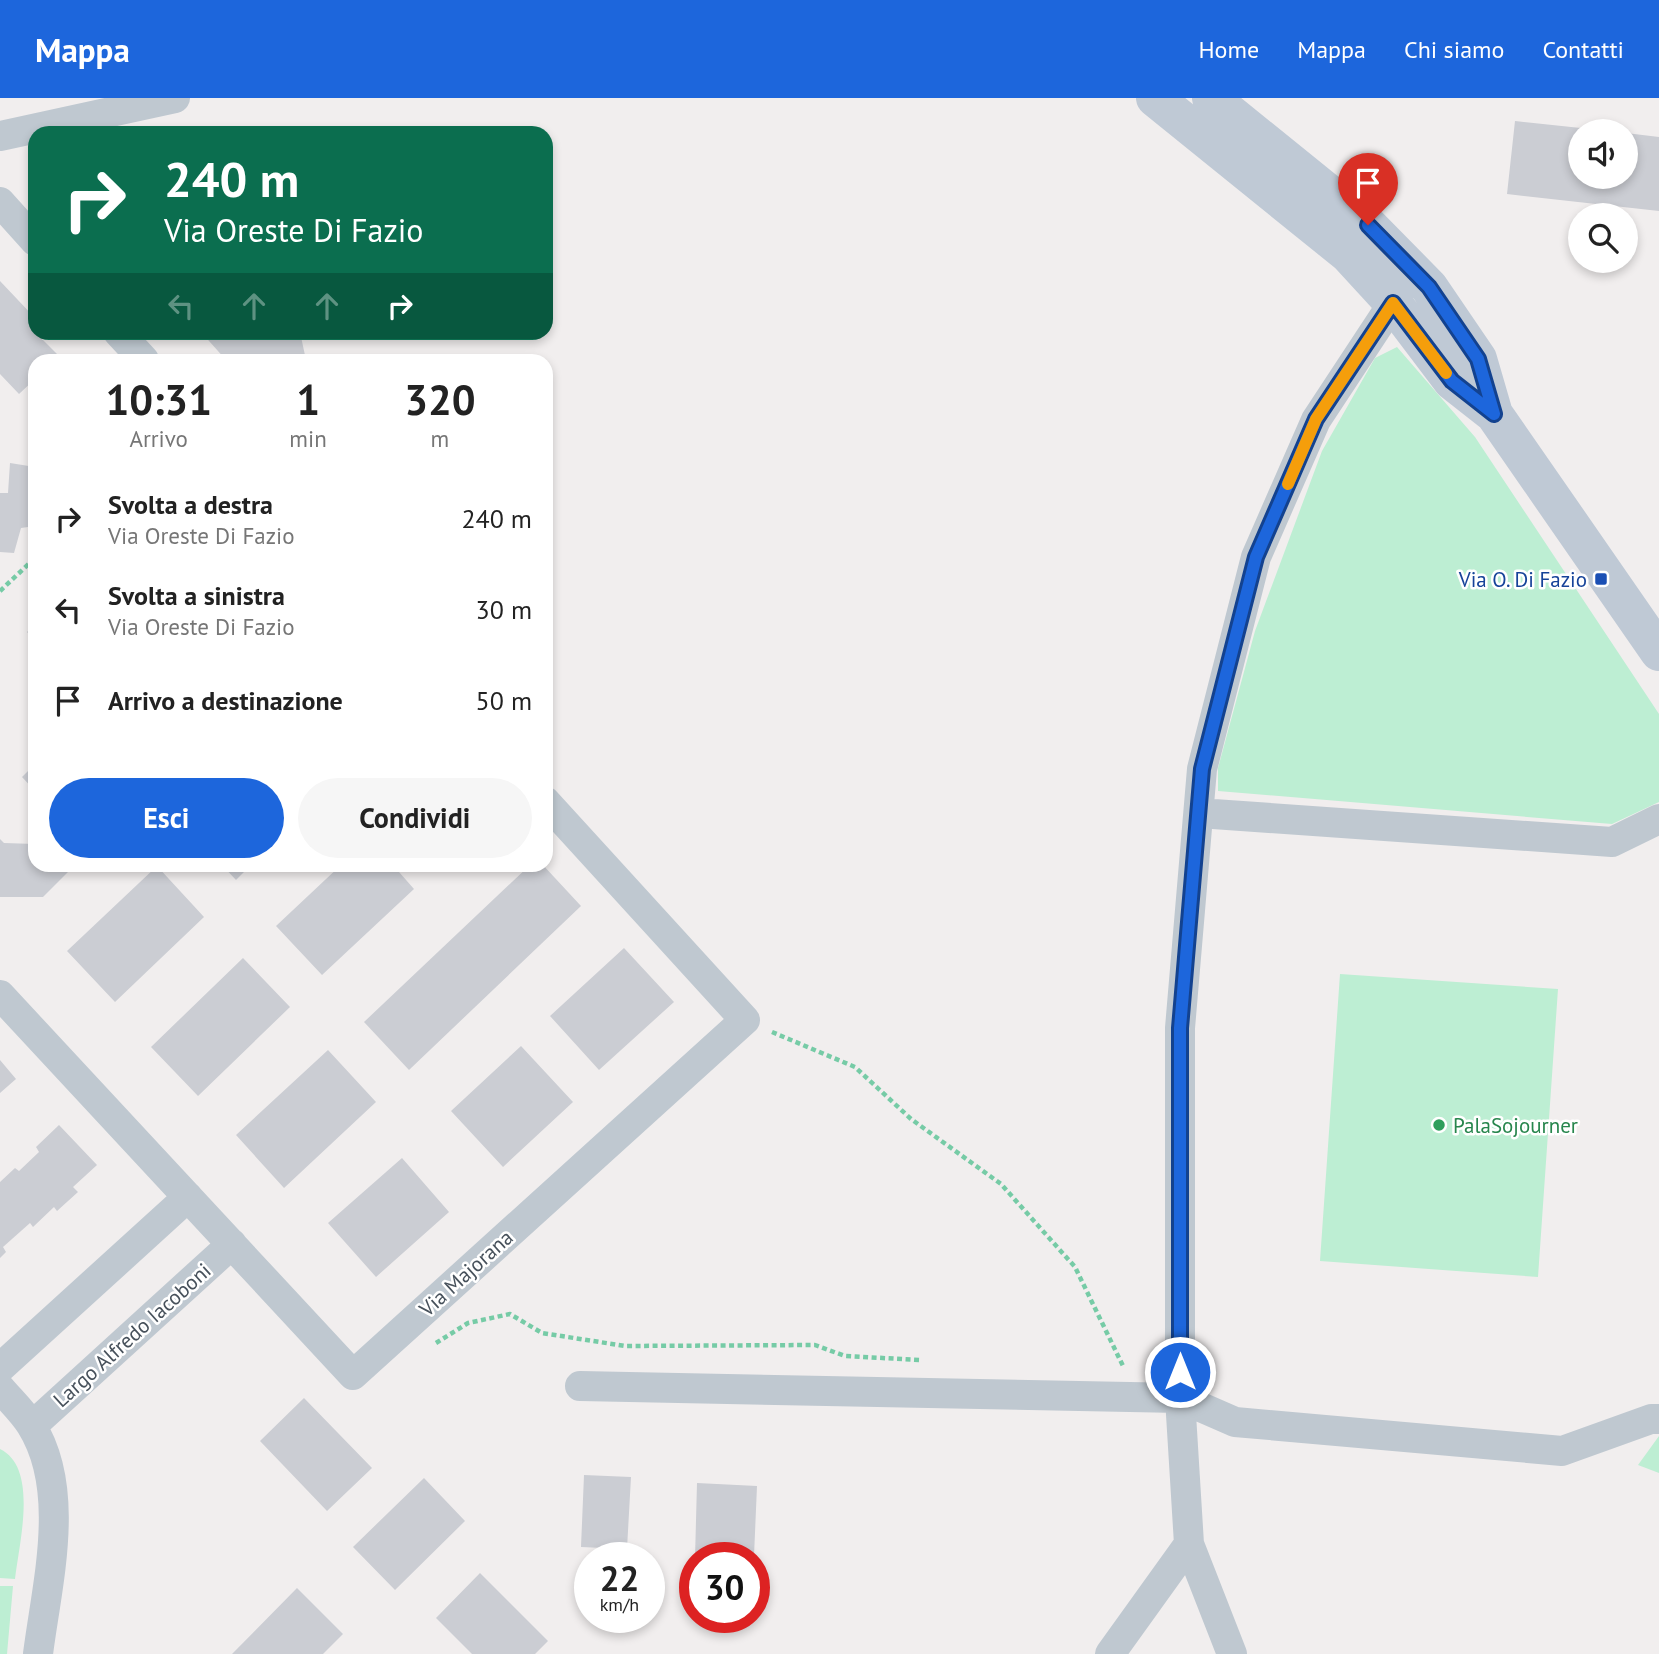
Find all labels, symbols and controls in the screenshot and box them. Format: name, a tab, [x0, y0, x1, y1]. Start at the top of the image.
text: Mappa	[35, 28, 130, 71]
text: Home	[1198, 34, 1259, 65]
text: Mappa	[1297, 34, 1366, 65]
text: Chi siamo	[1404, 34, 1504, 65]
text: Contatti	[1542, 34, 1624, 65]
map controls	[1568, 119, 1638, 273]
button: sound	[1568, 119, 1638, 189]
text: 240 m	[164, 147, 299, 211]
pin	[1338, 153, 1398, 225]
icon: right	[49, 154, 140, 245]
icon: arrive	[1349, 164, 1387, 202]
button: search	[1568, 203, 1638, 273]
text: Via Oreste Di Fazio	[164, 209, 423, 251]
icon: left	[162, 287, 200, 325]
icon: ahead	[235, 287, 273, 325]
icon: ahead	[308, 287, 346, 325]
icon: right	[381, 287, 419, 325]
text: 10:31	[105, 372, 212, 427]
text: 1	[296, 372, 320, 427]
text: 320	[404, 372, 476, 427]
text: Arrivo	[129, 424, 188, 453]
text: min	[289, 424, 327, 453]
text: m	[431, 424, 449, 453]
text: Svolta a destra	[108, 488, 273, 521]
icon: right	[49, 500, 87, 538]
text: 240 m	[461, 502, 532, 535]
text: Via Oreste Di Fazio	[108, 521, 294, 550]
place label: Via O. Di Fazio	[1458, 566, 1587, 593]
marker: Via O. Di Fazio	[1593, 571, 1609, 587]
text: Svolta a sinistra	[108, 579, 285, 612]
icon: left	[49, 591, 87, 629]
text: 30 m	[476, 593, 532, 626]
text: Via Oreste Di Fazio	[108, 612, 294, 641]
icon: arrive	[49, 682, 87, 720]
text: Arrivo a destinazione	[108, 684, 343, 717]
text: 50 m	[476, 684, 532, 717]
button: Esci	[49, 778, 284, 858]
button: Condividi	[298, 778, 532, 858]
place label: PalaSojourner	[1453, 1112, 1578, 1139]
marker: PalaSojourner	[1431, 1117, 1447, 1133]
street label: Via Majorana	[413, 1224, 518, 1323]
street label: Largo Alfredo Iacoboni	[48, 1257, 216, 1413]
position arrow	[1143, 1335, 1217, 1409]
speed limit sign: 30	[679, 1542, 770, 1633]
text: 22	[600, 1555, 639, 1601]
text: km/h	[600, 1593, 639, 1616]

